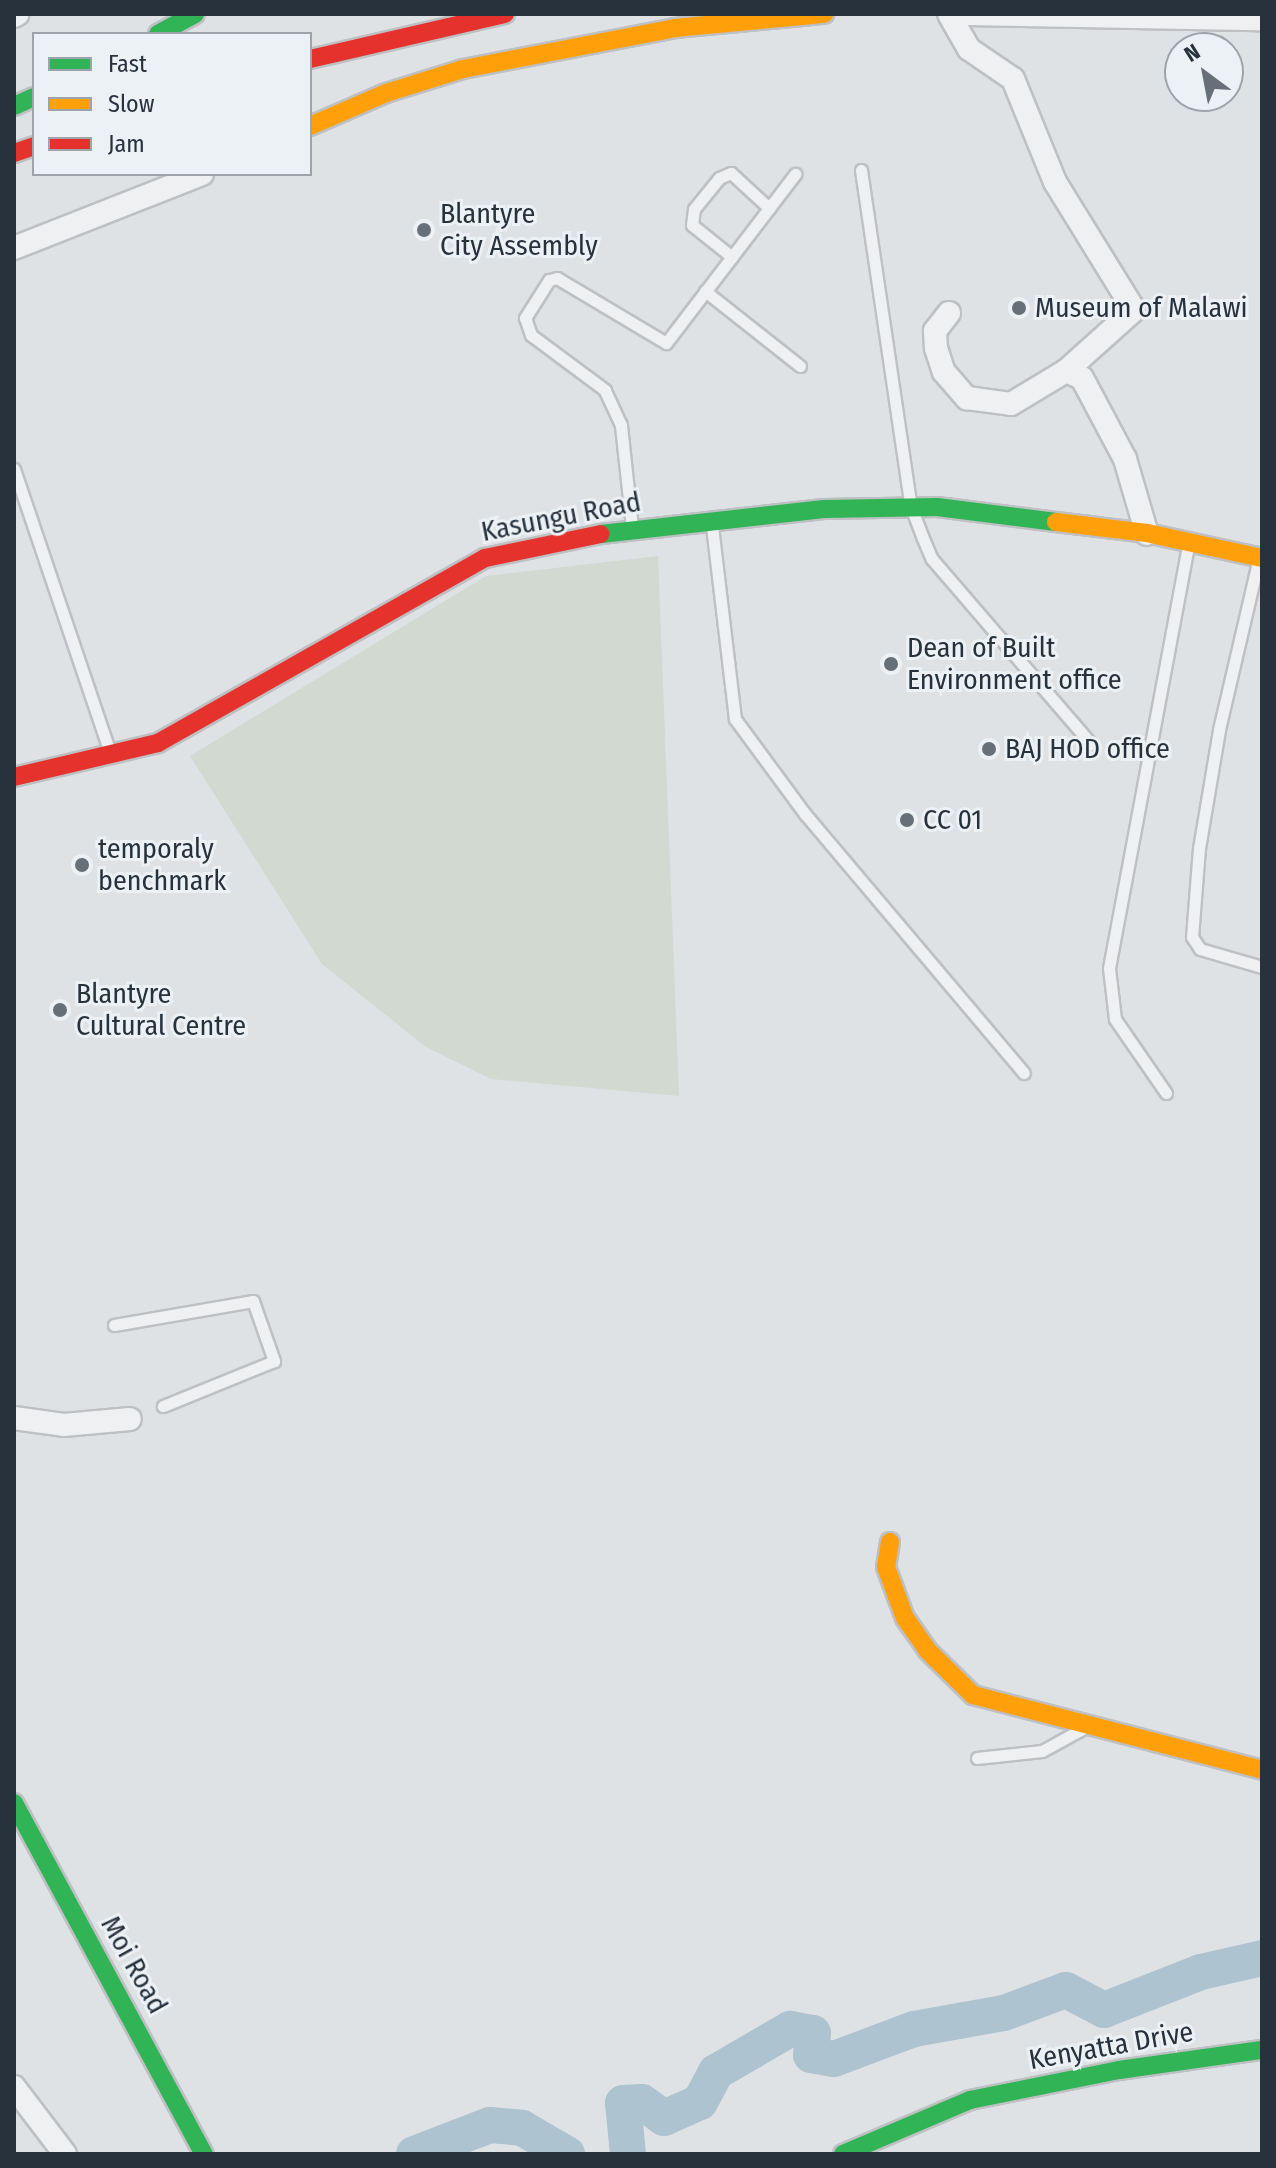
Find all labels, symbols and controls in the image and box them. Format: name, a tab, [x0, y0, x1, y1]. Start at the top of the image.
legend	[32, 32, 312, 176]
north arrow	[1164, 32, 1244, 112]
text: N	[1179, 38, 1205, 68]
text: Fast	[108, 50, 147, 78]
text: Slow	[108, 90, 154, 118]
text: Jam	[108, 130, 145, 158]
place label: Blantyre City Assembly	[440, 197, 598, 263]
marker: Blantyre City Assembly	[415, 221, 433, 239]
place label: Museum of Malawi	[1035, 291, 1248, 325]
marker: Museum of Malawi	[1010, 299, 1028, 317]
street label: Kasungu Road	[478, 485, 644, 549]
place label: Dean of Built Environment office	[907, 631, 1121, 697]
marker: Dean of Built Environment office	[882, 655, 900, 673]
place label: BAJ HOD office	[1005, 732, 1170, 766]
marker: BAJ HOD office	[980, 740, 998, 758]
place label: CC 01	[923, 803, 982, 837]
marker: CC 01	[898, 811, 916, 829]
place label: temporaly benchmark	[98, 832, 226, 898]
marker: temporaly benchmark	[73, 856, 91, 874]
place label: Blantyre Cultural Centre	[76, 977, 246, 1043]
marker: Blantyre Cultural Centre	[51, 1001, 69, 1019]
street label: Moi Road	[94, 1910, 174, 2020]
street label: Kenyatta Drive	[1026, 2015, 1196, 2077]

